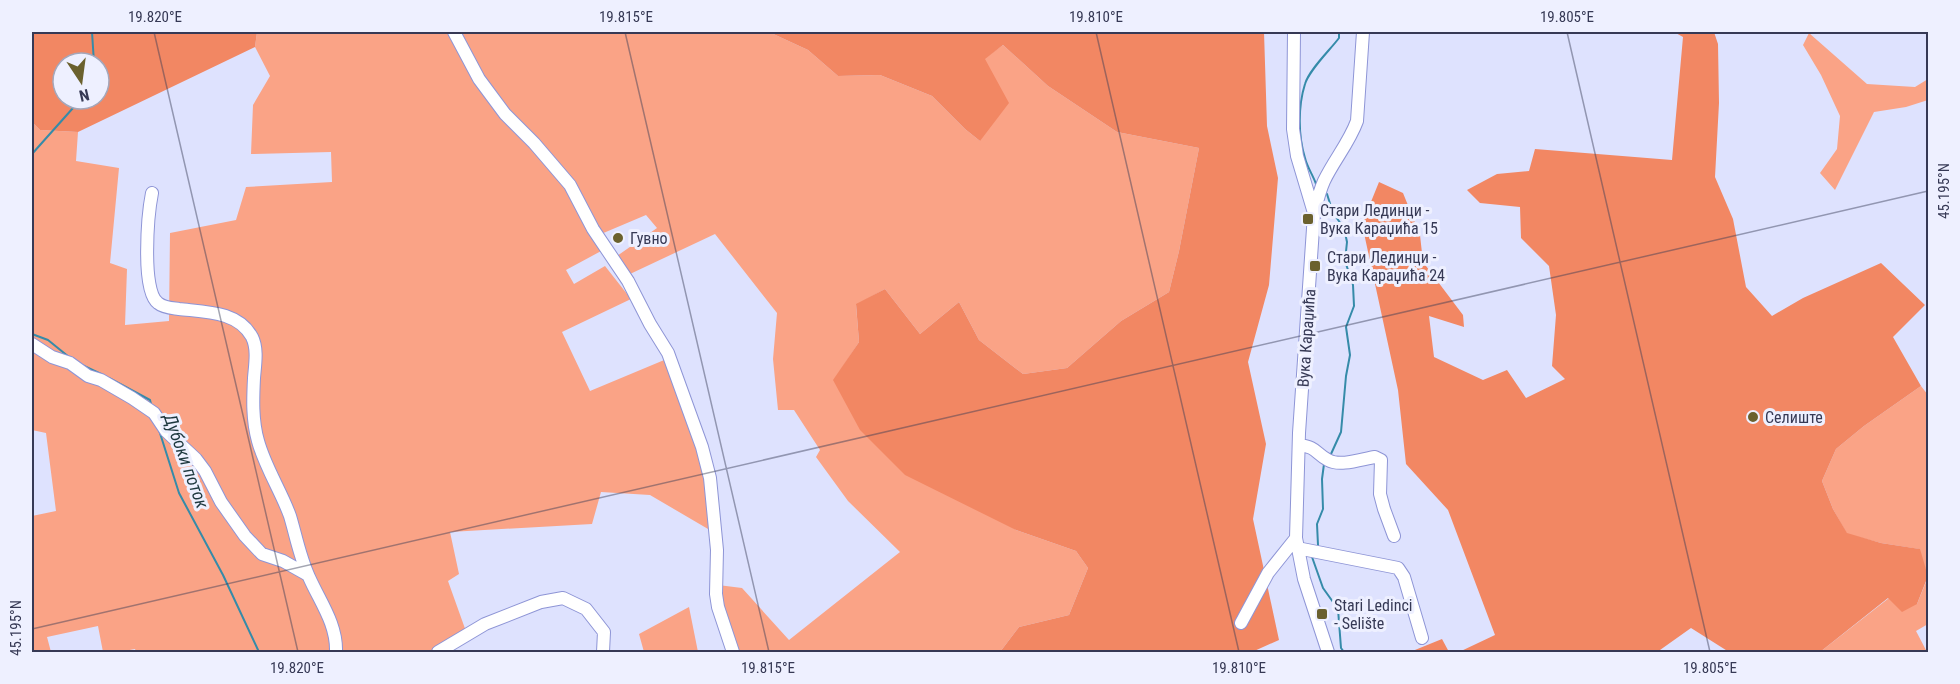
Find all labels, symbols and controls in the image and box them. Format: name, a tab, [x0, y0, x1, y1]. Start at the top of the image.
text: 19.820°E	[128, 8, 182, 26]
text: 19.815°E	[599, 8, 653, 26]
text: 19.810°E	[1069, 8, 1123, 26]
text: 19.805°E	[1540, 8, 1594, 26]
north arrow	[51, 51, 111, 111]
text: N	[77, 85, 91, 105]
text: 45.195°N	[1935, 163, 1953, 219]
place label: Стари Лединци - Вука Караџића 15	[1320, 201, 1438, 238]
marker: Стари Лединци - Вука Караџића 15	[1301, 212, 1315, 226]
place label: Гувно	[630, 229, 668, 248]
marker: Гувно	[611, 231, 625, 245]
place label: Стари Лединци - Вука Караџића 24	[1327, 248, 1445, 285]
marker: Стари Лединци - Вука Караџића 24	[1308, 259, 1322, 273]
street label: Вука Караџића	[1294, 288, 1319, 388]
place label: Селиште	[1765, 408, 1823, 427]
water label: Дубоки поток	[159, 410, 213, 512]
marker: Селиште	[1746, 410, 1760, 424]
place label: Stari Ledinci - Selište	[1334, 596, 1412, 633]
text: 45.195°N	[7, 600, 25, 656]
marker: Stari Ledinci - Selište	[1315, 607, 1329, 621]
text: 19.820°E	[270, 659, 324, 677]
text: 19.815°E	[741, 659, 795, 677]
text: 19.810°E	[1212, 659, 1266, 677]
text: 19.805°E	[1683, 659, 1737, 677]

